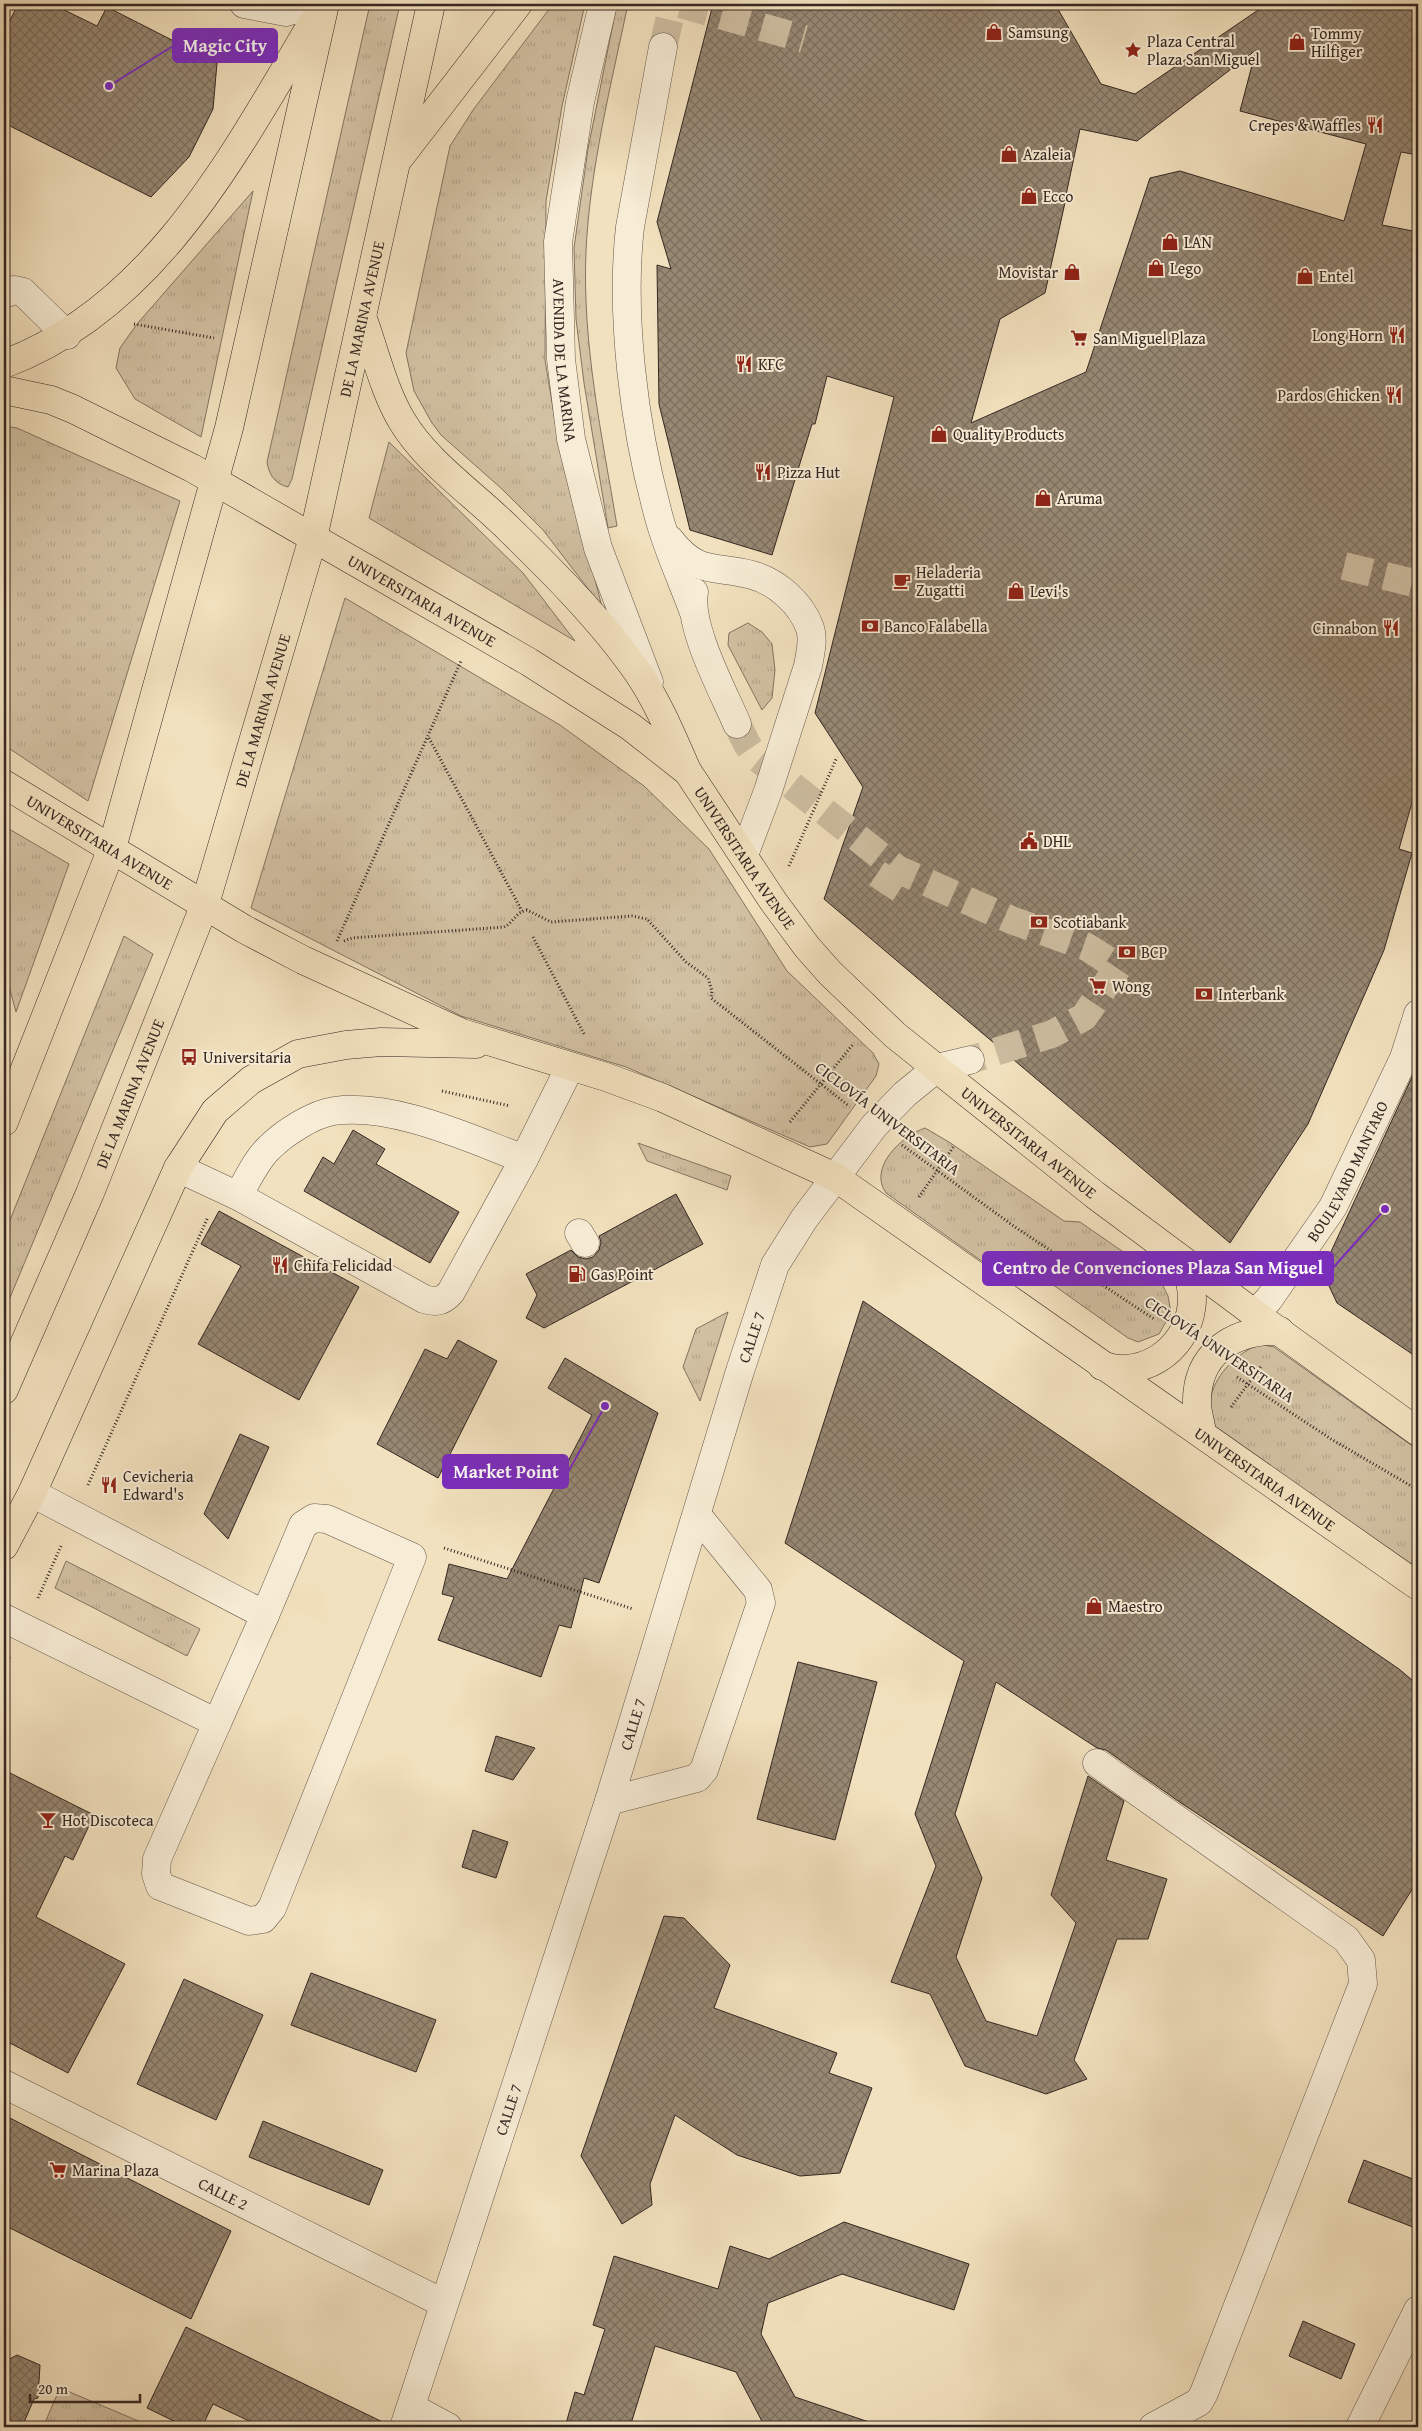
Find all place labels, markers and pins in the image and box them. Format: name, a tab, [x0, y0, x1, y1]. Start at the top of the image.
place label: Samsung	[1008, 20, 1068, 44]
place label: Tommy Hilfiger	[1311, 21, 1363, 63]
shop icon: Samsung	[984, 22, 1004, 42]
callout: Magic City	[173, 29, 277, 62]
place label: Plaza Central Plaza San Miguel	[1147, 29, 1260, 71]
shop icon: Tommy Hilfiger	[1287, 32, 1307, 52]
place icon: Plaza Central Plaza San Miguel	[1123, 40, 1143, 60]
place label: Crepes & Waffles	[1249, 113, 1361, 137]
restaurant icon: Crepes & Waffles	[1365, 115, 1385, 135]
place label: Azaleia	[1023, 142, 1072, 166]
shop icon: Azaleia	[999, 144, 1019, 164]
place label: Ecco	[1043, 184, 1073, 208]
shop icon: Ecco	[1019, 186, 1039, 206]
place label: LAN	[1184, 230, 1213, 254]
shop icon: LAN	[1160, 232, 1180, 252]
place label: Lego	[1170, 256, 1201, 280]
shop icon: Lego	[1146, 258, 1166, 278]
place label: Movistar	[998, 260, 1058, 284]
shop icon: Movistar	[1062, 262, 1082, 282]
place label: Entel	[1319, 264, 1354, 288]
shop icon: Entel	[1295, 266, 1315, 286]
place label: Long Horn	[1312, 323, 1383, 347]
restaurant icon: Long Horn	[1387, 325, 1407, 345]
place label: San Miguel Plaza	[1093, 326, 1206, 350]
supermarket icon: San Miguel Plaza	[1069, 328, 1089, 348]
place label: KFC	[758, 352, 784, 376]
restaurant icon: KFC	[734, 354, 754, 374]
place label: Pardos Chicken	[1278, 383, 1380, 407]
restaurant icon: Pardos Chicken	[1384, 385, 1404, 405]
place label: Quality Products	[953, 422, 1064, 446]
shop icon: Quality Products	[929, 424, 949, 444]
place label: Pizza Hut	[777, 460, 840, 484]
restaurant icon: Pizza Hut	[753, 462, 773, 482]
place label: Aruma	[1057, 486, 1103, 510]
shop icon: Aruma	[1033, 488, 1053, 508]
place label: Heladeria Zugatti	[916, 560, 981, 602]
cafe icon: Heladeria Zugatti	[892, 571, 912, 591]
place label: Levi's	[1030, 579, 1068, 603]
shop icon: Levi's	[1006, 581, 1026, 601]
place label: Banco Falabella	[884, 614, 988, 638]
bank icon: Banco Falabella	[860, 616, 880, 636]
place label: Cinnabon	[1313, 616, 1377, 640]
restaurant icon: Cinnabon	[1381, 618, 1401, 638]
place label: DHL	[1043, 829, 1071, 853]
public building icon: DHL	[1019, 831, 1039, 851]
place label: Scotiabank	[1053, 910, 1128, 934]
bank icon: Scotiabank	[1029, 912, 1049, 932]
place label: BCP	[1141, 940, 1167, 964]
bank icon: BCP	[1117, 942, 1137, 962]
place label: Wong	[1112, 974, 1150, 998]
supermarket icon: Wong	[1088, 976, 1108, 996]
place label: Interbank	[1218, 982, 1285, 1006]
bank icon: Interbank	[1194, 984, 1214, 1004]
place label: Universitaria	[203, 1045, 292, 1069]
bus stop icon: Universitaria	[179, 1047, 199, 1067]
callout: Centro de Convenciones Plaza San Miguel	[983, 1252, 1333, 1285]
place label: Chifa Felicidad	[294, 1253, 393, 1277]
restaurant icon: Chifa Felicidad	[270, 1255, 290, 1275]
place label: Gas Point	[591, 1262, 654, 1286]
fuel station icon: Gas Point	[567, 1264, 587, 1284]
callout: Market Point	[443, 1455, 568, 1488]
place label: Cevicheria Edward's	[123, 1464, 194, 1506]
restaurant icon: Cevicheria Edward's	[99, 1475, 119, 1495]
place label: Maestro	[1108, 1594, 1163, 1618]
shop icon: Maestro	[1084, 1596, 1104, 1616]
place label: Hot Discoteca	[62, 1808, 154, 1832]
bar icon: Hot Discoteca	[38, 1810, 58, 1830]
place label: Marina Plaza	[72, 2158, 159, 2182]
supermarket icon: Marina Plaza	[48, 2160, 68, 2180]

